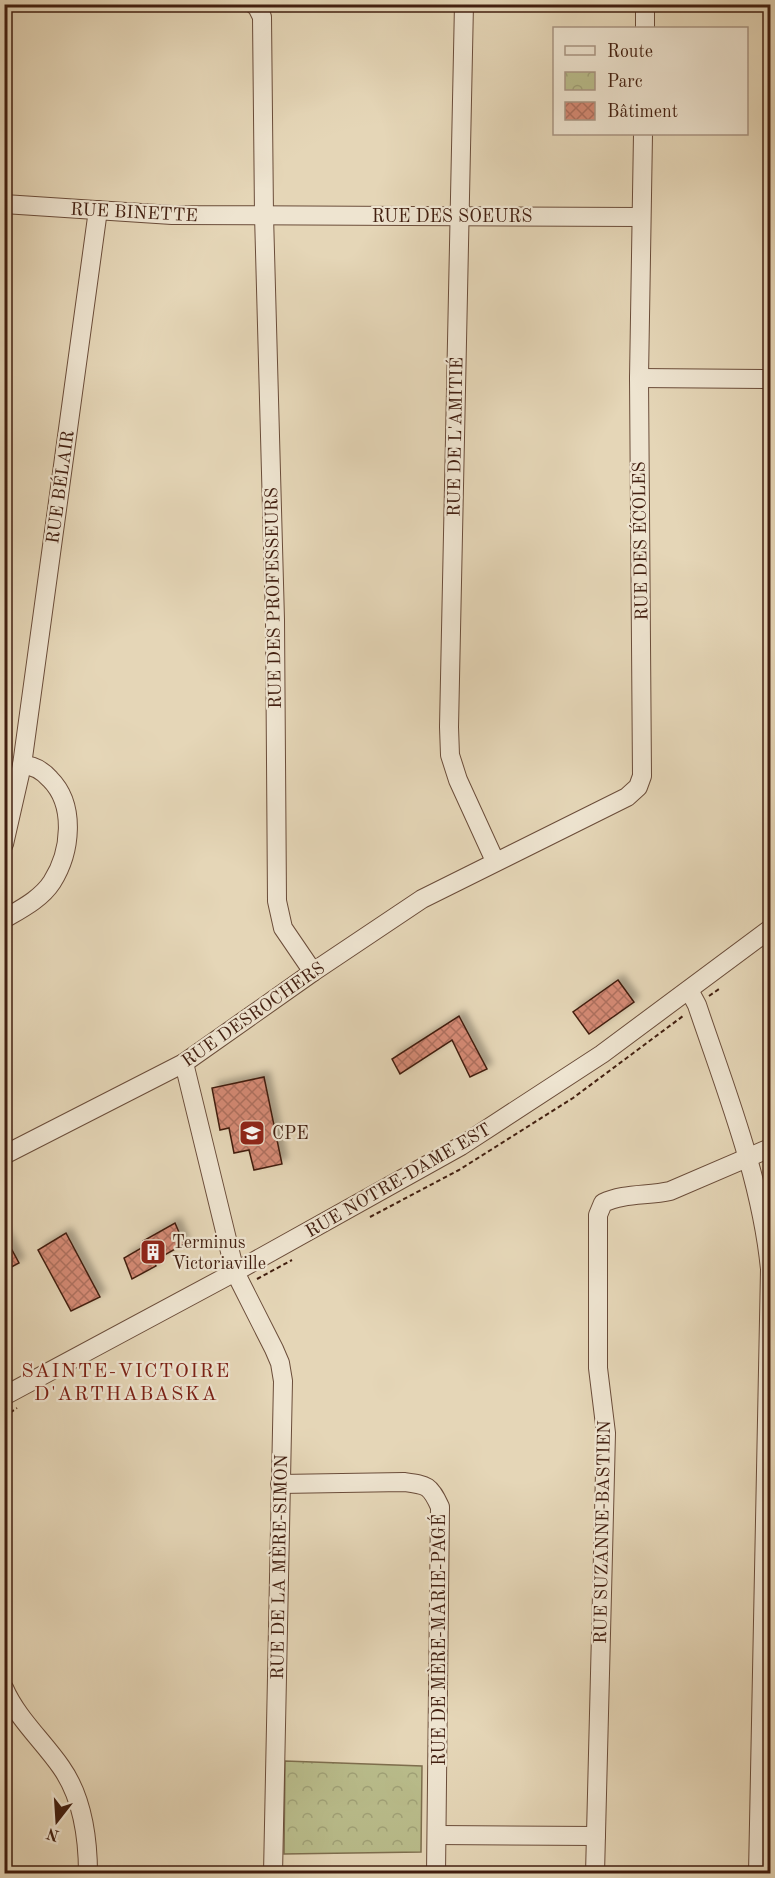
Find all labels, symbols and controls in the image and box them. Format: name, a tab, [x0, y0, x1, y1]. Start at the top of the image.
legend	[553, 27, 748, 135]
text: Route	[607, 43, 653, 61]
text: Parc	[607, 73, 643, 91]
text: Bâtiment	[607, 103, 678, 121]
street label: RUE BINETTE	[70, 201, 198, 225]
street label: RUE DES SOEURS	[372, 208, 532, 226]
street label: RUE DE L'AMITIÉ	[442, 357, 466, 517]
street label: RUE BÉLAIR	[40, 429, 78, 545]
street label: RUE DES ÉCOLES	[627, 461, 651, 621]
street label: RUE DES PROFESSEURS	[263, 487, 285, 709]
street label: RUE DESROCHERS	[179, 959, 328, 1071]
school or university icon: CPE	[237, 1118, 267, 1148]
street label: RUE NOTRE-DAME EST	[303, 1120, 494, 1241]
place label: CPE	[272, 1125, 309, 1143]
place label: Terminus Victoriaville	[172, 1234, 266, 1273]
building icon: Terminus Victoriaville	[138, 1237, 168, 1267]
district label: SAINTE-VICTOIRE D'ARTHABASKA	[21, 1362, 231, 1405]
street label: RUE SUZANNE-BASTIEN	[592, 1420, 614, 1644]
street label: RUE DE LA MÈRE-SIMON	[265, 1454, 291, 1680]
street label: RUE DE MÈRE-MARIE-PAGÉ	[427, 1514, 449, 1766]
north arrow	[27, 1791, 87, 1851]
text: N	[44, 1824, 61, 1843]

